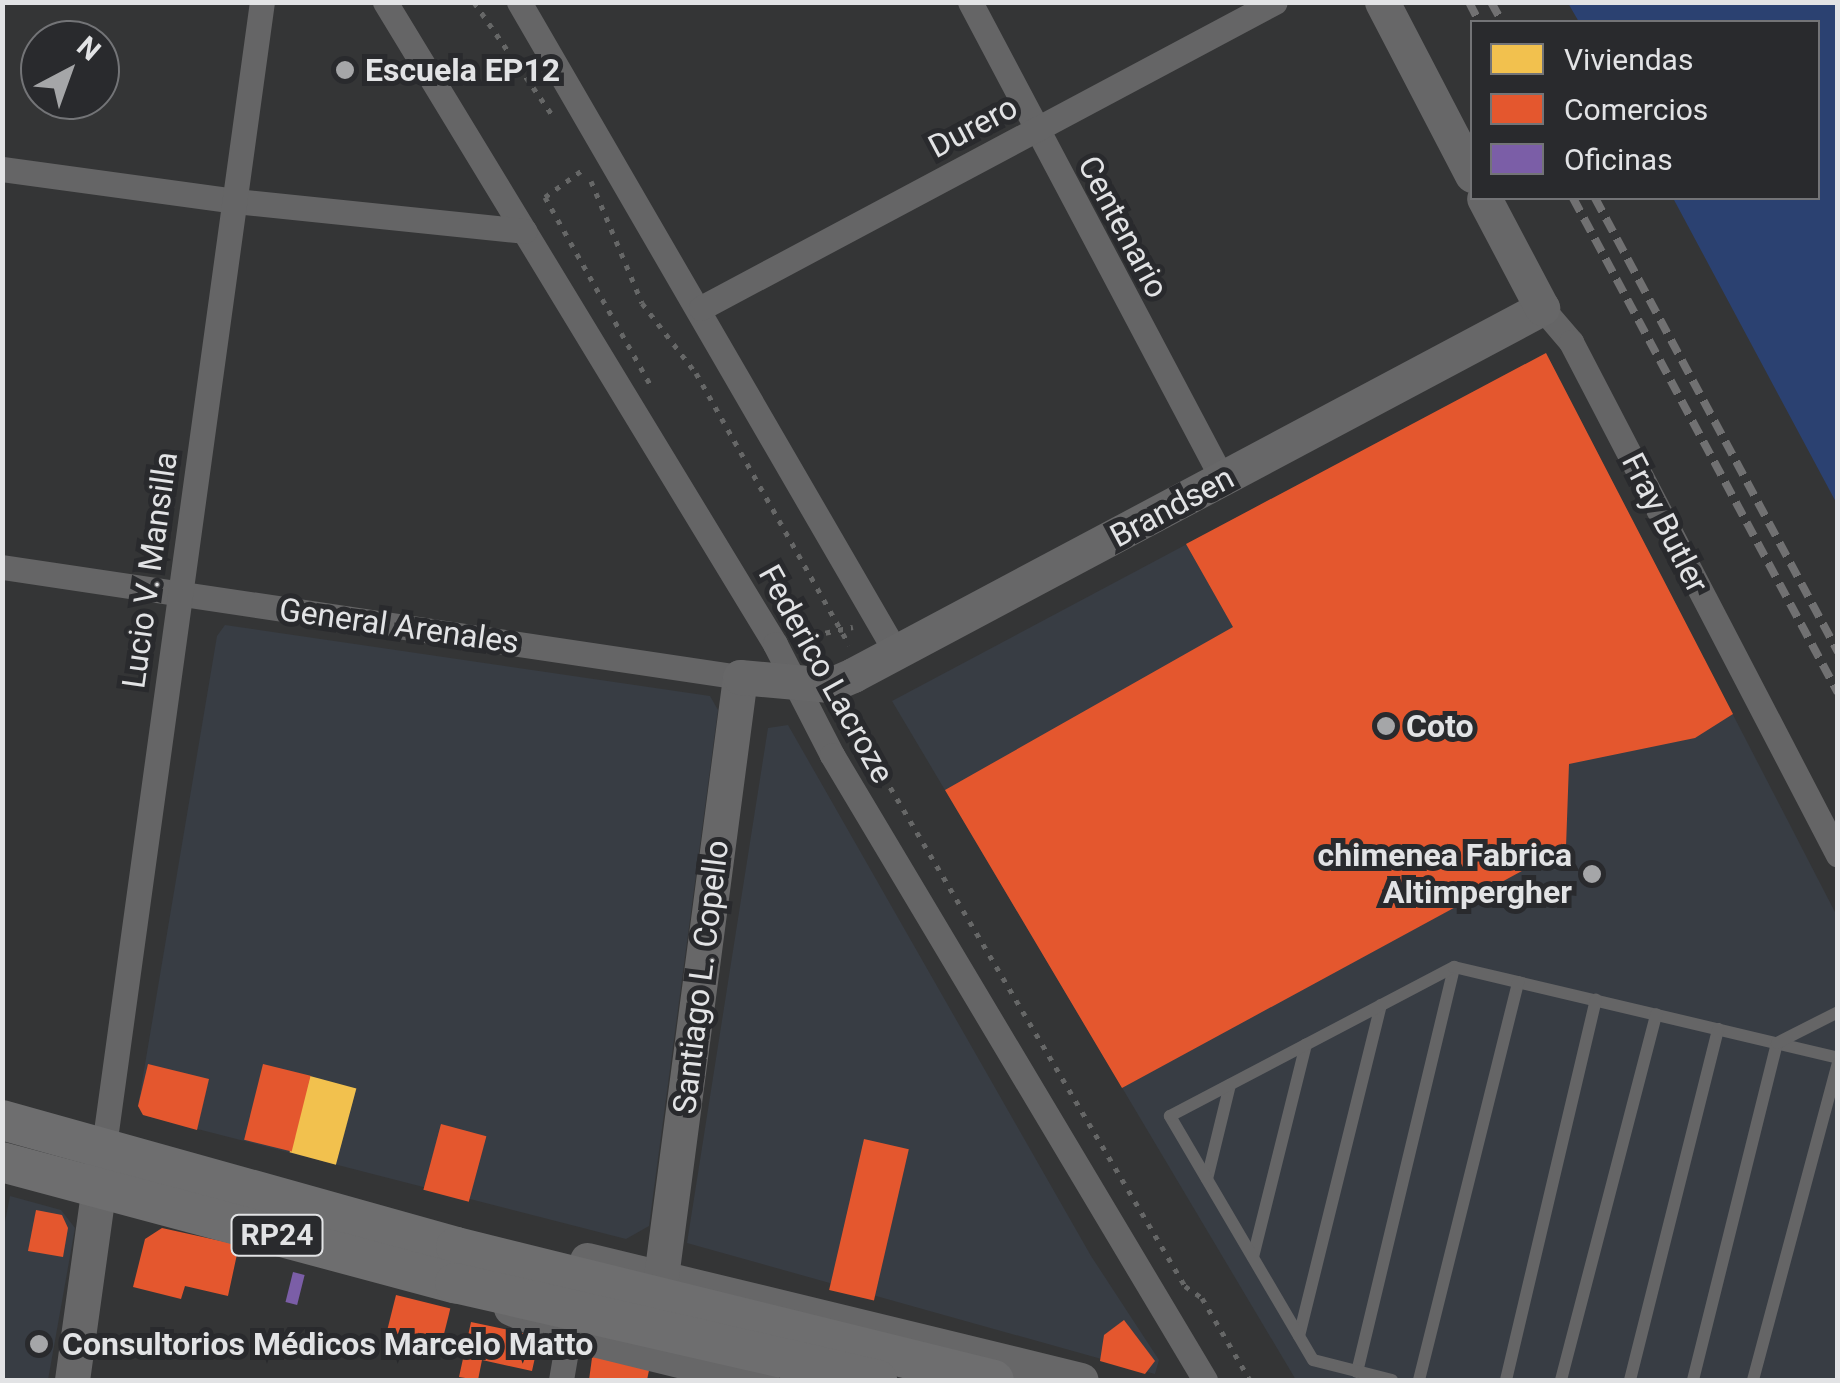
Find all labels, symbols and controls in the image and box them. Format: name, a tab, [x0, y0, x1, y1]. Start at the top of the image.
north arrow	[20, 20, 120, 120]
legend	[1470, 20, 1820, 200]
text: N	[70, 30, 107, 67]
text: Viviendas	[1564, 42, 1693, 77]
place label: Escuela EP12	[365, 51, 560, 89]
marker: Escuela EP12	[334, 59, 356, 81]
street label: Durero	[922, 88, 1024, 166]
text: Comercios	[1564, 92, 1708, 127]
text: Oficinas	[1564, 142, 1673, 177]
street label: Centenario	[1070, 150, 1176, 304]
street label: Fray Butler	[1614, 447, 1716, 599]
street label: Lucio V. Mansilla	[114, 449, 186, 691]
street label: Brandsen	[1104, 458, 1240, 556]
street label: Federico Lacroze	[750, 558, 902, 790]
street label: General Arenales	[277, 590, 521, 662]
place label: Coto	[1406, 707, 1473, 745]
marker: Coto	[1375, 715, 1397, 737]
place label: chimenea Fabrica Altimpergher	[1318, 837, 1572, 912]
street label: Santiago L. Copello	[665, 838, 737, 1116]
marker: chimenea Fabrica Altimpergher	[1581, 863, 1603, 885]
road number: RP24	[230, 1210, 324, 1260]
place label: Consultorios Médicos Marcelo Matto	[62, 1325, 593, 1363]
marker: Consultorios Médicos Marcelo Matto	[26, 1331, 52, 1357]

